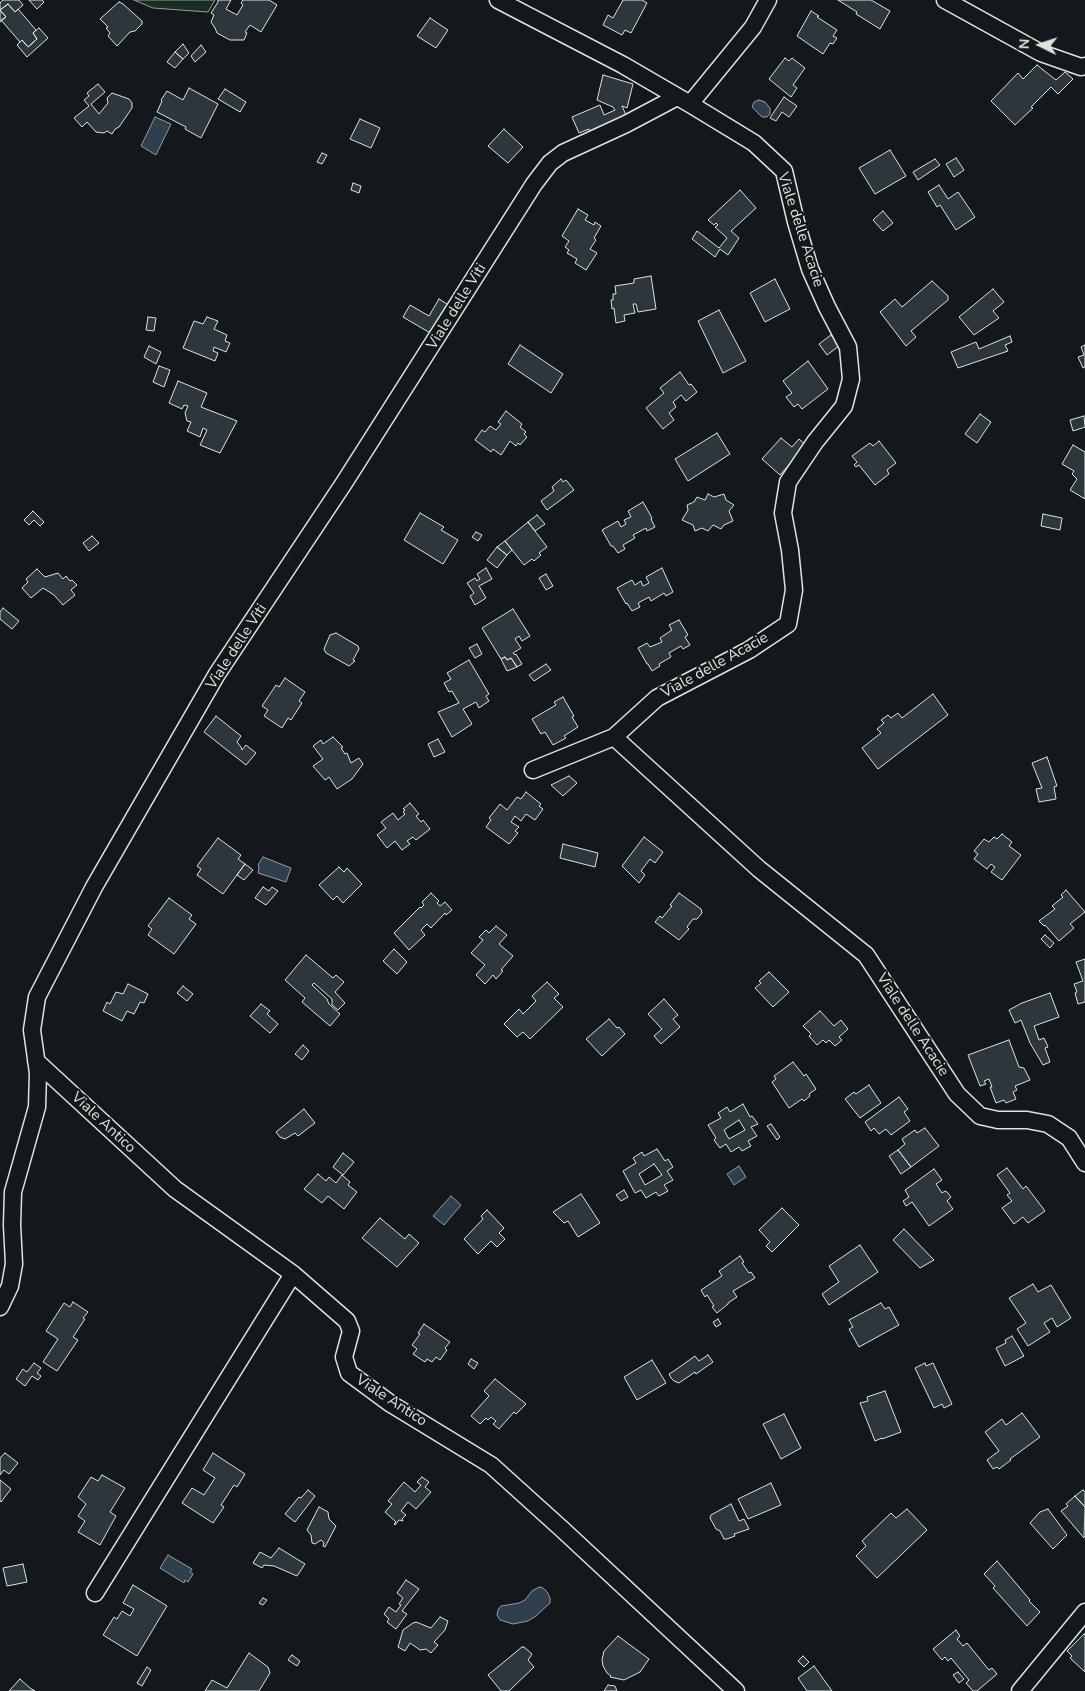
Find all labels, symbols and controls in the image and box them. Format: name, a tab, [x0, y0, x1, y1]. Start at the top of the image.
north arrow	[1015, 20, 1065, 70]
text: N	[1015, 38, 1034, 50]
street label: Viale delle Acacie	[773, 170, 827, 290]
street label: Viale delle Viti	[423, 261, 491, 353]
street label: Viale delle Viti	[203, 601, 271, 693]
street label: Viale delle Acacie	[658, 629, 772, 703]
street label: Viale delle Acacie	[872, 970, 952, 1080]
street label: Viale Antico	[67, 1089, 139, 1157]
street label: Viale Antico	[352, 1371, 430, 1431]

